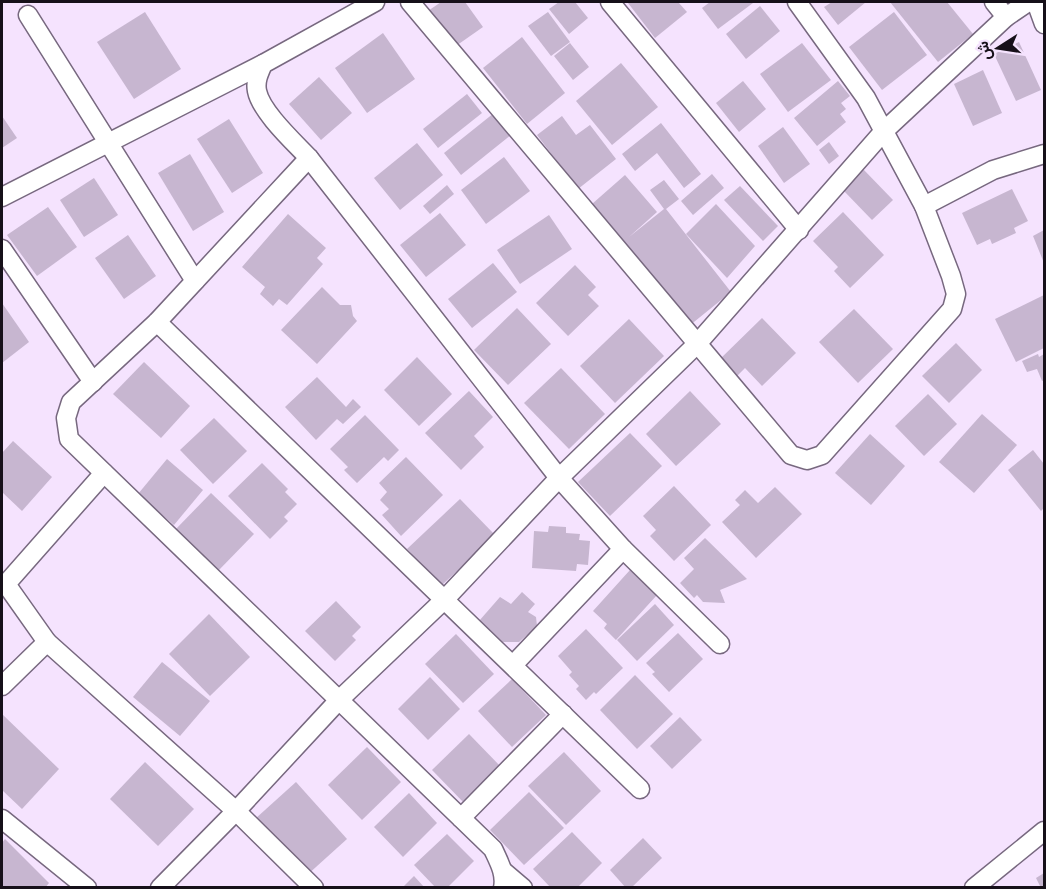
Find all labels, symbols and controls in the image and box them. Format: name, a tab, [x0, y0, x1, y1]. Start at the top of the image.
north arrow	[968, 18, 1028, 78]
text: ش	[971, 39, 997, 63]

